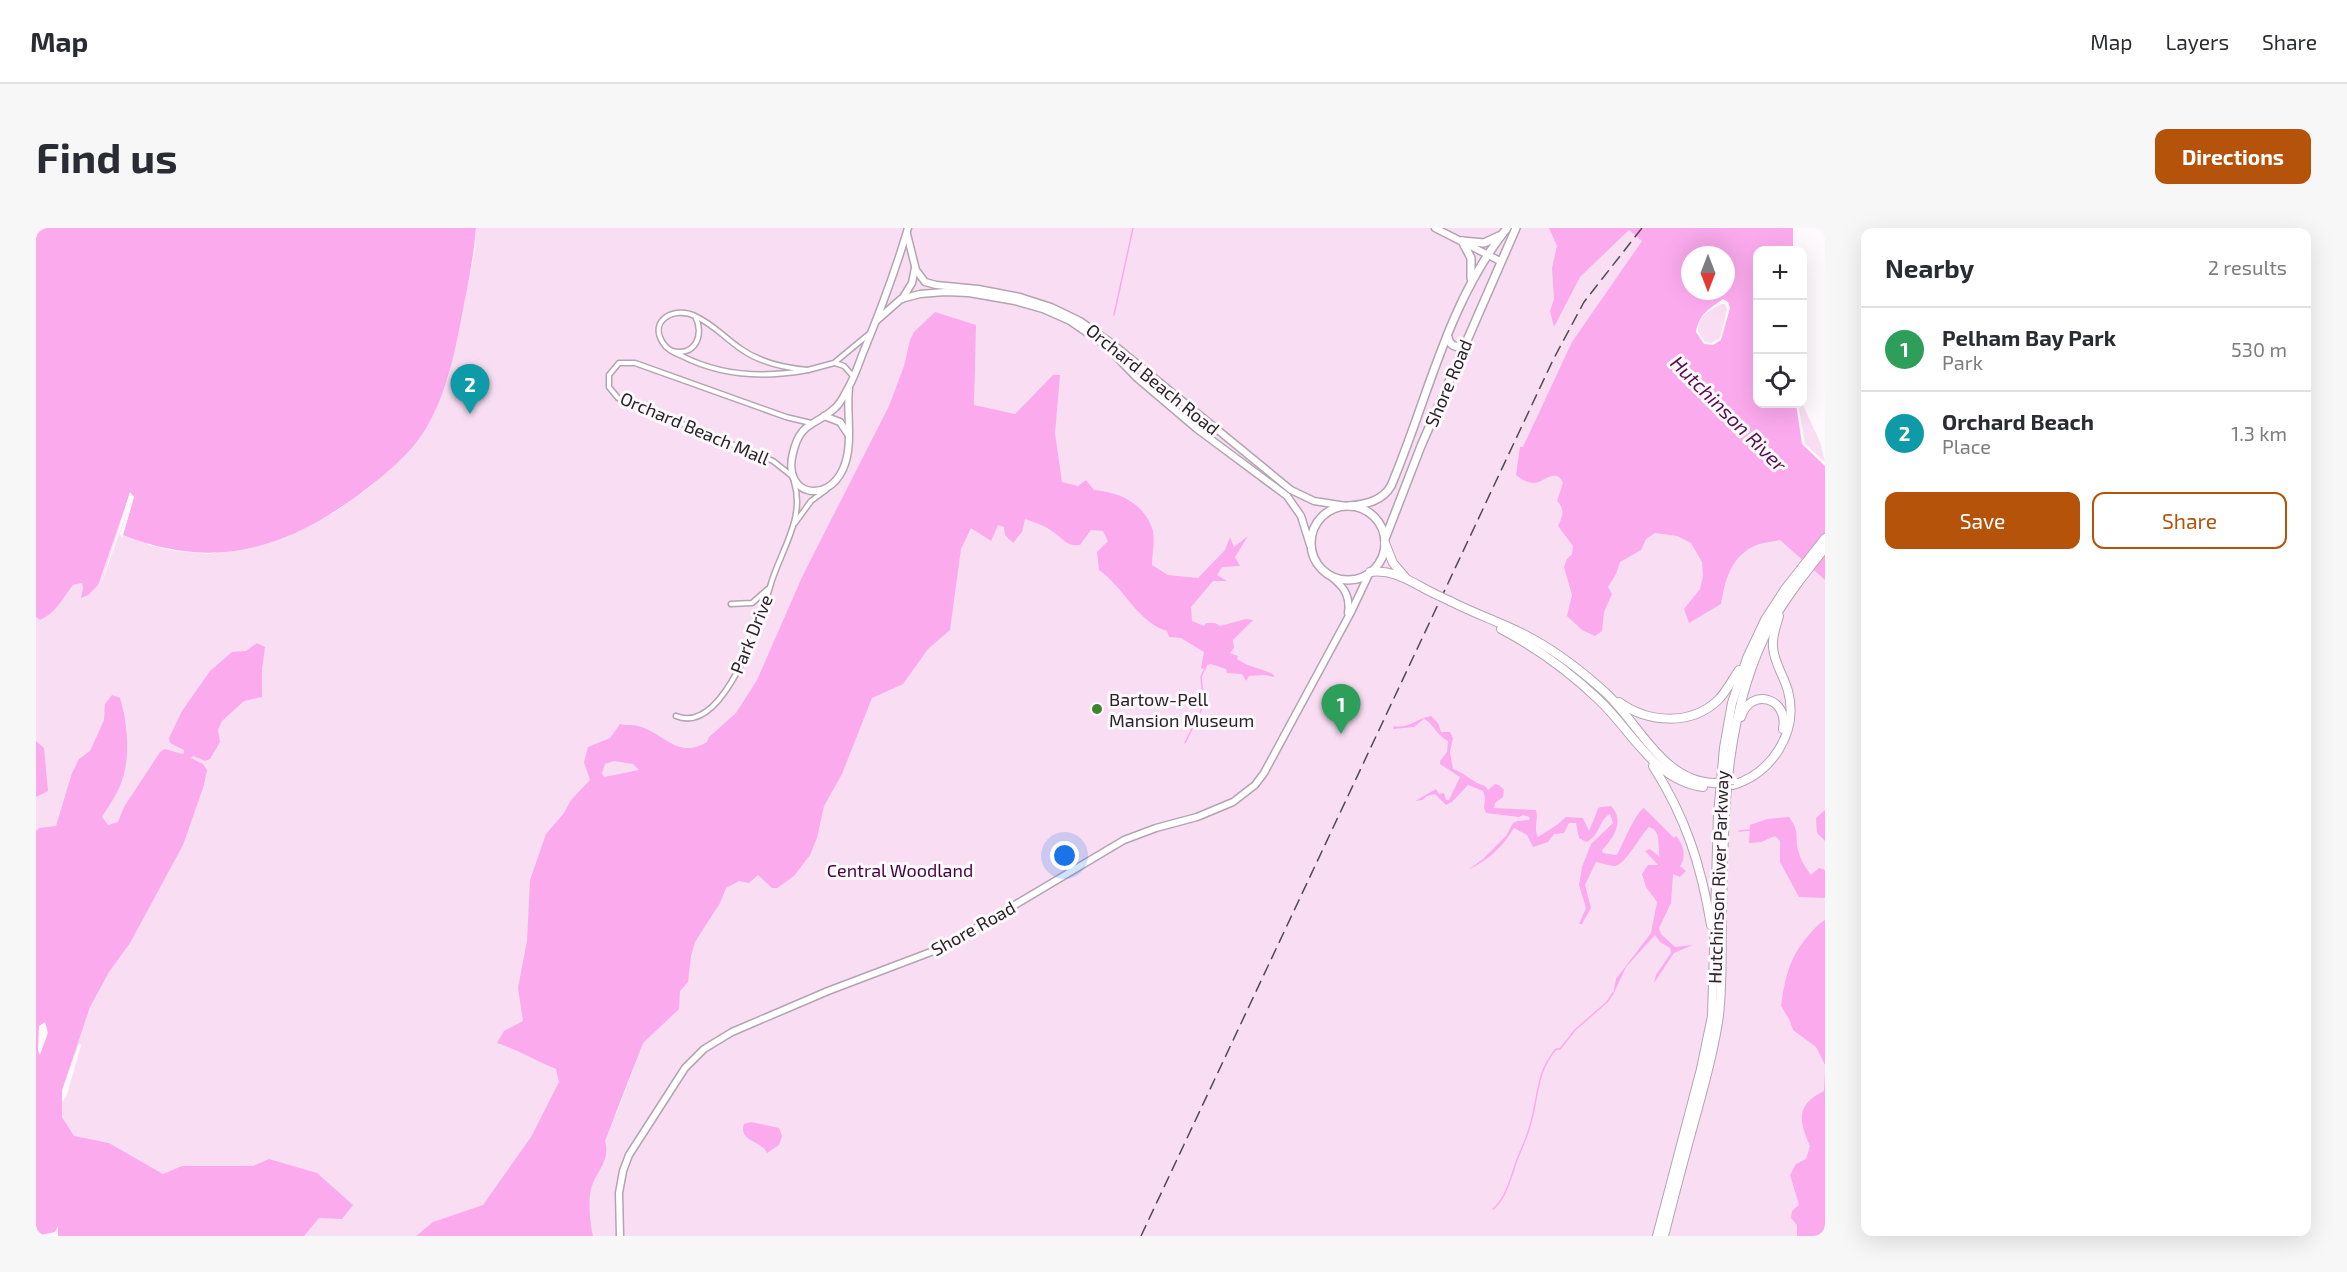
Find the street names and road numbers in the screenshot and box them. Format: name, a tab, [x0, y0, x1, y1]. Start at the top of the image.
street label: Orchard Beach Road	[1082, 319, 1224, 439]
street label: Shore Road	[1420, 336, 1476, 430]
street label: Orchard Beach Mall	[617, 387, 773, 470]
street label: Park Drive	[725, 591, 777, 677]
street label: Hutchinson River Parkway	[1703, 769, 1733, 984]
street label: Shore Road	[927, 896, 1019, 960]

